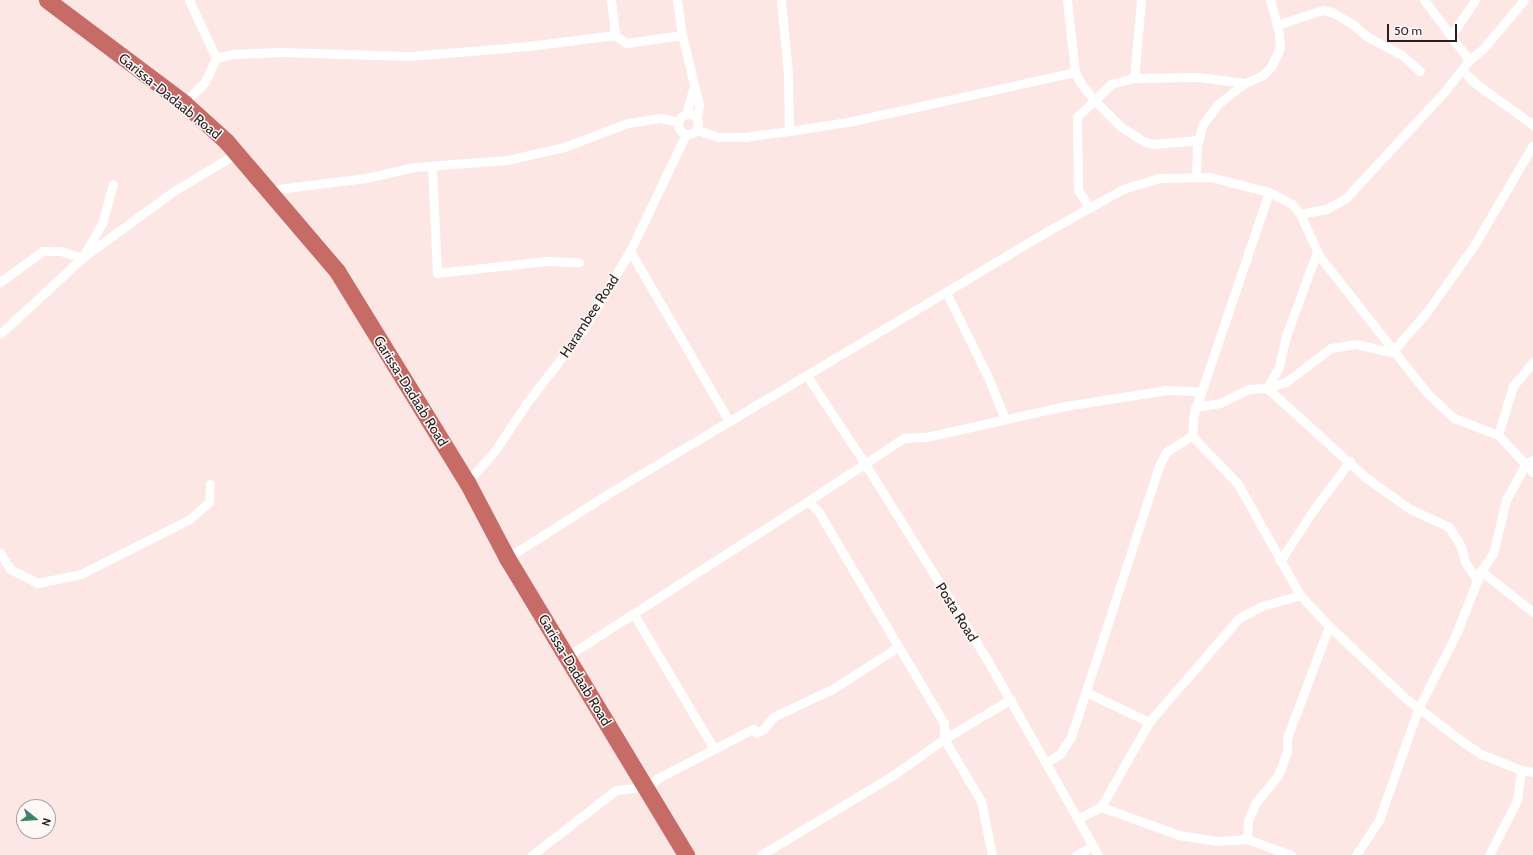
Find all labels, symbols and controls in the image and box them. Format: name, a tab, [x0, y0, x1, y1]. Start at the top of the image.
scale bar	[1389, 16, 1459, 42]
text: 50 m	[1394, 23, 1422, 38]
street label: Garissa-Dadaab Road	[115, 49, 225, 143]
street label: Harambee Road	[556, 271, 622, 361]
street label: Garissa-Dadaab Road	[370, 333, 452, 449]
street label: Posta Road	[932, 579, 982, 645]
street label: Garissa-Dadaab Road	[535, 611, 615, 729]
north arrow	[16, 799, 56, 839]
text: N	[39, 816, 54, 828]

